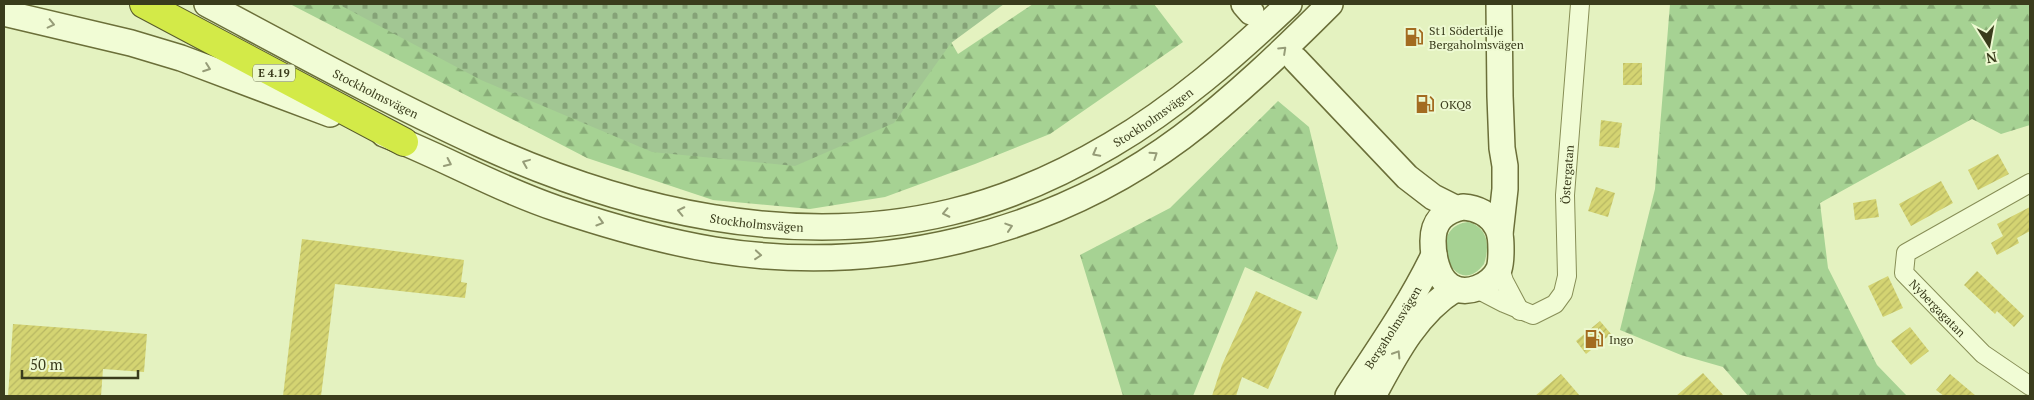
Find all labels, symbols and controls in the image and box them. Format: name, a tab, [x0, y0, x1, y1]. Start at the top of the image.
one-way arrow	[47, 18, 56, 29]
north arrow	[1964, 20, 2014, 70]
place label: St1 Södertälje Bergaholmsvägen	[1429, 23, 1524, 52]
fuel station icon: St1 Södertälje Bergaholmsvägen	[1403, 26, 1425, 48]
one-way arrow	[1277, 47, 1286, 56]
text: N	[1984, 48, 1999, 69]
one-way arrow	[203, 62, 211, 72]
road number: E 4.19	[253, 64, 295, 82]
street label: Stockholmsvägen	[331, 65, 421, 121]
street label: Stockholmsvägen	[1110, 84, 1196, 150]
fuel station icon: OKQ8	[1414, 93, 1436, 115]
place label: OKQ8	[1440, 97, 1472, 112]
street label: Östergatan	[1558, 144, 1576, 204]
one-way arrow	[1093, 147, 1102, 157]
one-way arrow	[1148, 152, 1158, 161]
one-way arrow	[443, 157, 452, 167]
one-way arrow	[522, 159, 531, 169]
one-way arrow	[676, 206, 685, 217]
one-way arrow	[941, 207, 950, 218]
street label: Stockholmsvägen	[709, 210, 804, 234]
one-way arrow	[595, 216, 603, 226]
one-way arrow	[1004, 223, 1012, 233]
one-way arrow	[755, 249, 763, 260]
street label: Nybergagatan	[1907, 276, 1969, 340]
street label: Bergaholmsvägen	[1361, 283, 1424, 371]
fuel station icon: Ingo	[1583, 328, 1605, 350]
place label: Ingo	[1609, 332, 1634, 347]
scale bar	[22, 348, 139, 380]
one-way arrow	[1390, 350, 1400, 359]
text: 50 m	[30, 354, 63, 374]

